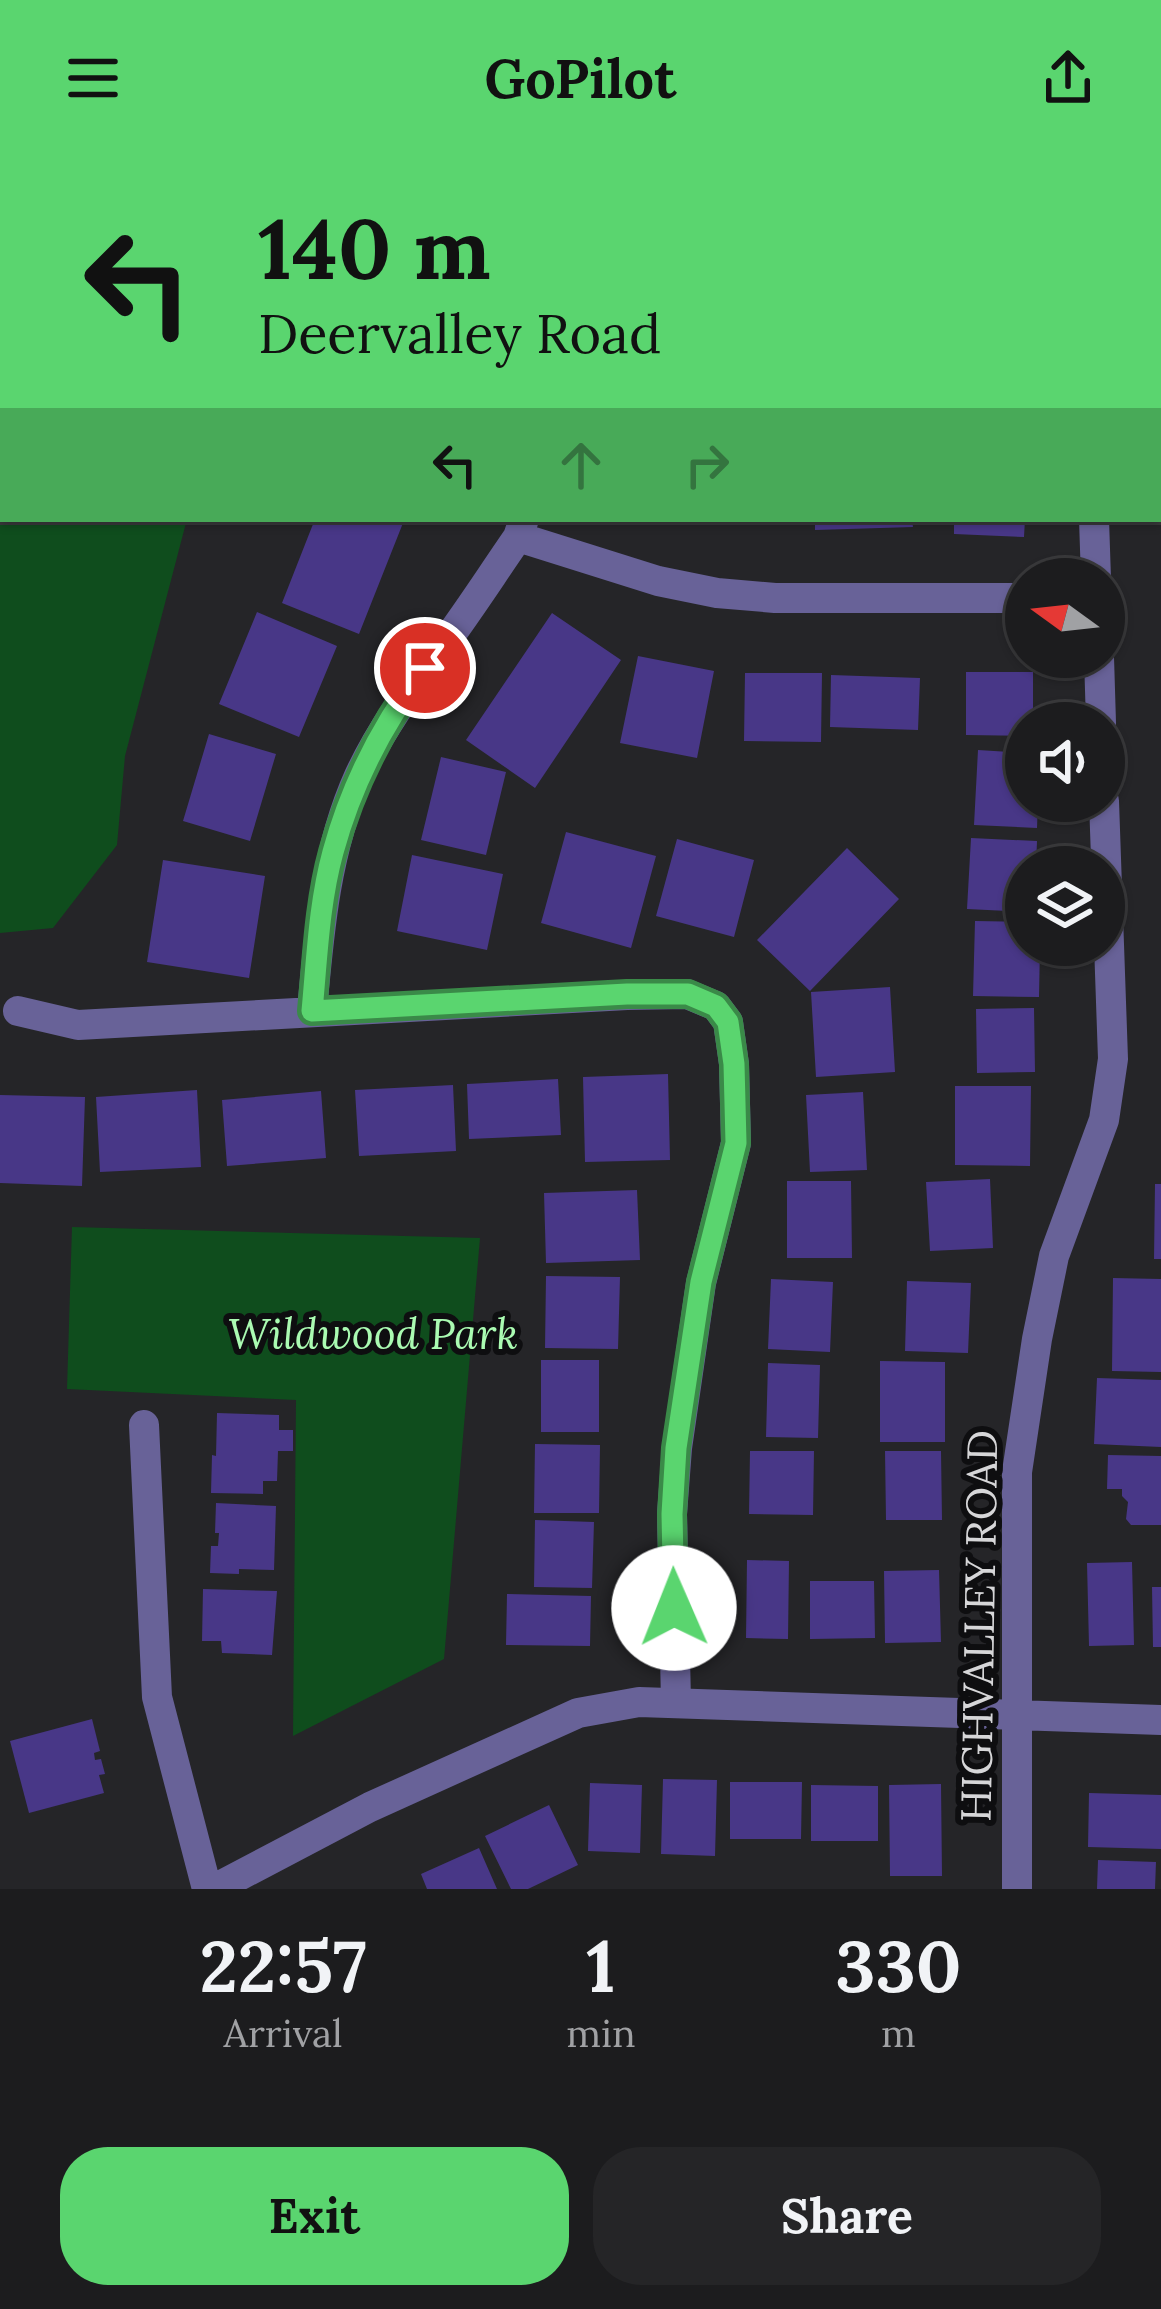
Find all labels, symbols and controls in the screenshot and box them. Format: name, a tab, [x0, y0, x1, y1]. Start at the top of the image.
text: GoPilot	[485, 44, 676, 113]
icon: menu	[60, 45, 126, 111]
icon: share	[1035, 45, 1101, 111]
text: 140 m	[258, 194, 491, 302]
icon: left	[60, 204, 216, 360]
text: Deervalley Road	[258, 299, 661, 368]
icon: left	[422, 432, 488, 498]
icon: ahead	[548, 432, 614, 498]
icon: right	[674, 432, 740, 498]
north arrow	[1005, 558, 1125, 678]
map controls	[1005, 558, 1125, 966]
pin	[374, 617, 476, 719]
icon: arrive	[392, 635, 458, 701]
button: sound	[1005, 702, 1125, 822]
button: layers	[1005, 846, 1125, 966]
park label: Wildwood Park	[228, 1307, 518, 1361]
street label: HIGHVALLEY ROAD	[949, 1429, 1009, 1823]
position arrow	[611, 1545, 737, 1671]
text: 22:57	[199, 1920, 367, 2012]
text: 1	[586, 1920, 616, 2012]
text: 330	[835, 1920, 962, 2012]
text: Arrival	[224, 2008, 343, 2058]
text: min	[566, 2008, 636, 2058]
text: m	[881, 2008, 916, 2058]
button: Exit	[60, 2147, 569, 2285]
button: Share	[593, 2147, 1101, 2285]

